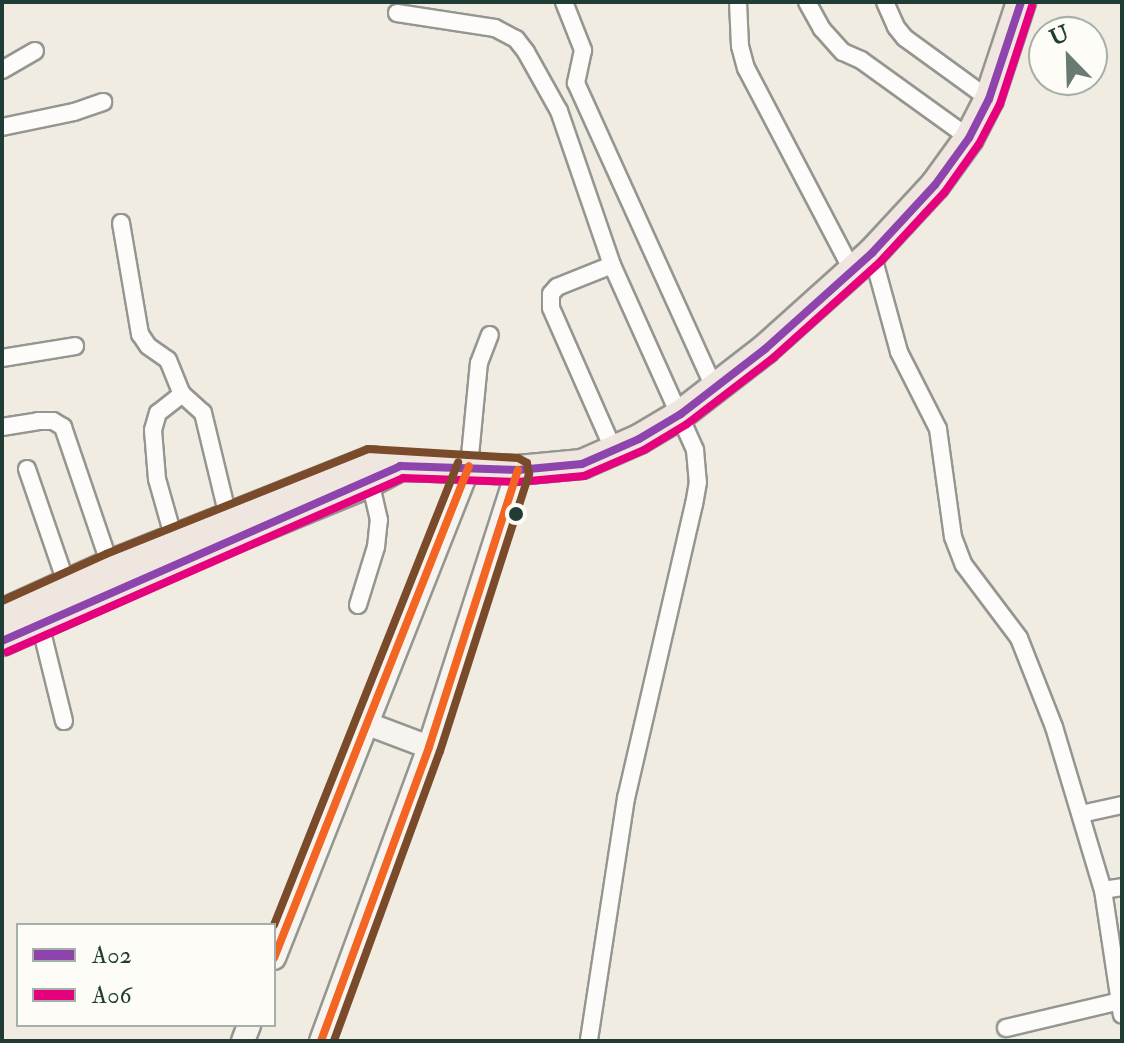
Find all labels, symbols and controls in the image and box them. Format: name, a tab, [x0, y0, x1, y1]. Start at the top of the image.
north arrow	[1028, 16, 1108, 96]
text: U	[1045, 19, 1073, 52]
unlabelled marker	[508, 506, 524, 522]
legend	[16, 923, 276, 1027]
text: A02	[92, 940, 132, 971]
text: A06	[92, 980, 132, 1011]

